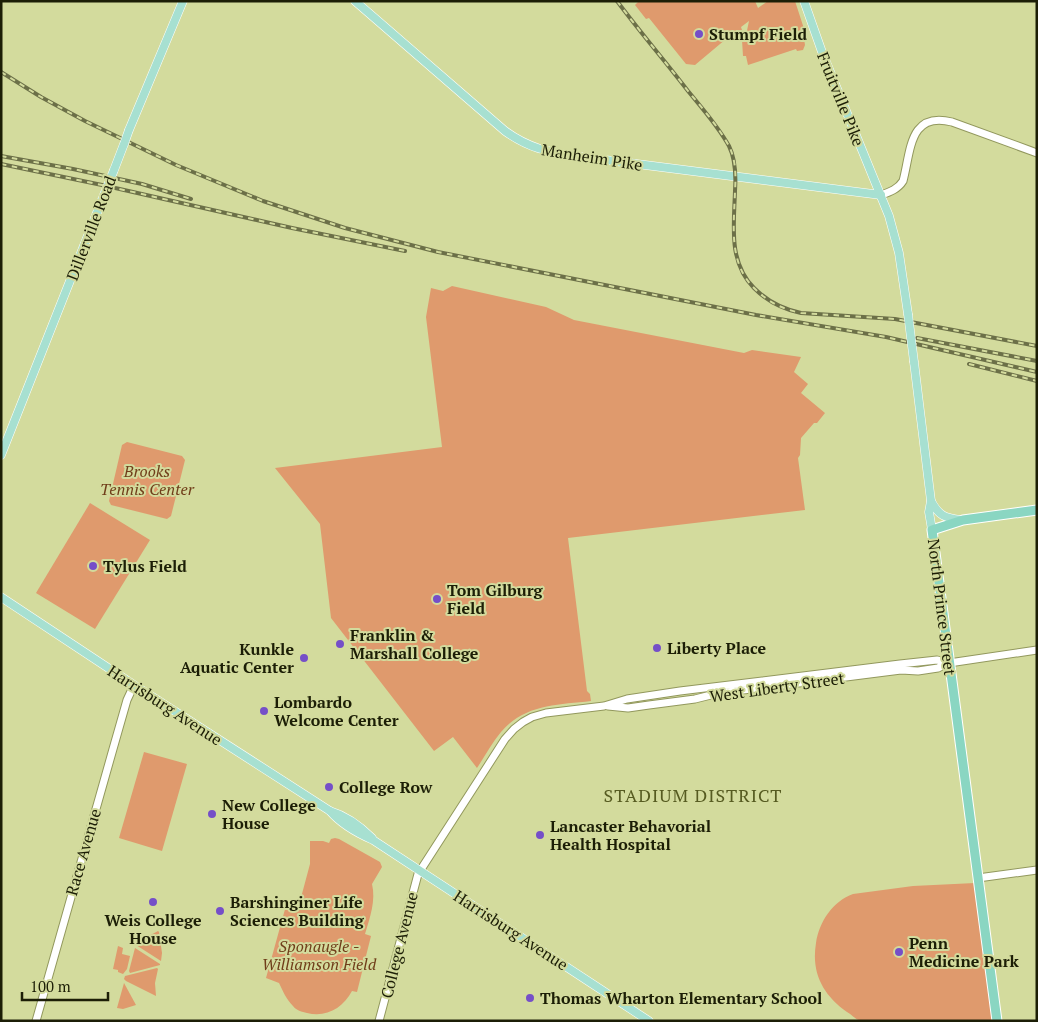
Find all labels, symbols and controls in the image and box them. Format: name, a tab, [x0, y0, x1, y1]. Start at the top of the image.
place label: Stumpf Field	[709, 23, 807, 45]
marker: Stumpf Field	[693, 28, 705, 40]
street label: Fruitville Pike	[812, 49, 870, 149]
street label: Manheim Pike	[540, 138, 644, 176]
street label: Dillerville Road	[61, 172, 121, 283]
park label: Brooks Tennis Center	[100, 460, 195, 500]
street label: North Prince Street	[923, 537, 961, 677]
place label: Tylus Field	[103, 555, 187, 577]
marker: Tylus Field	[87, 560, 99, 572]
place label: Tom Gilburg Field	[447, 579, 544, 619]
marker: Tom Gilburg Field	[431, 593, 443, 605]
place label: Franklin & Marshall College	[350, 624, 479, 664]
place label: Liberty Place	[667, 637, 767, 659]
place label: Kunkle Aquatic Center	[180, 638, 294, 678]
marker: Franklin & Marshall College	[334, 638, 346, 650]
marker: Liberty Place	[651, 642, 663, 654]
marker: Kunkle Aquatic Center	[298, 652, 310, 664]
street label: Harrisburg Avenue	[104, 660, 226, 750]
street label: West Liberty Street	[708, 667, 846, 707]
place label: Lombardo Welcome Center	[274, 691, 399, 731]
marker: Lombardo Welcome Center	[258, 705, 270, 717]
place label: College Row	[339, 776, 433, 798]
marker: College Row	[323, 781, 335, 793]
district label: STADIUM DISTRICT	[604, 783, 782, 807]
place label: New College House	[222, 794, 316, 834]
street label: Race Avenue	[60, 806, 106, 898]
marker: New College House	[206, 808, 218, 820]
place label: Lancaster Behavorial Health Hospital	[550, 815, 711, 855]
marker: Lancaster Behavorial Health Hospital	[534, 829, 546, 841]
street label: Harrisburg Avenue	[450, 885, 572, 975]
street label: College Avenue	[375, 890, 423, 1000]
place label: Barshinginer Life Sciences Building	[230, 891, 365, 931]
marker: Weis College House	[147, 896, 159, 908]
marker: Barshinginer Life Sciences Building	[214, 905, 226, 917]
place label: Weis College House	[104, 909, 202, 949]
place label: Penn Medicine Park	[909, 932, 1020, 972]
park label: Sponaugle - Williamson Field	[262, 935, 377, 975]
marker: Penn Medicine Park	[893, 946, 905, 958]
scale bar	[22, 970, 109, 1002]
text: 100 m	[30, 976, 71, 996]
place label: Thomas Wharton Elementary School	[540, 987, 822, 1009]
marker: Thomas Wharton Elementary School	[524, 992, 536, 1004]

